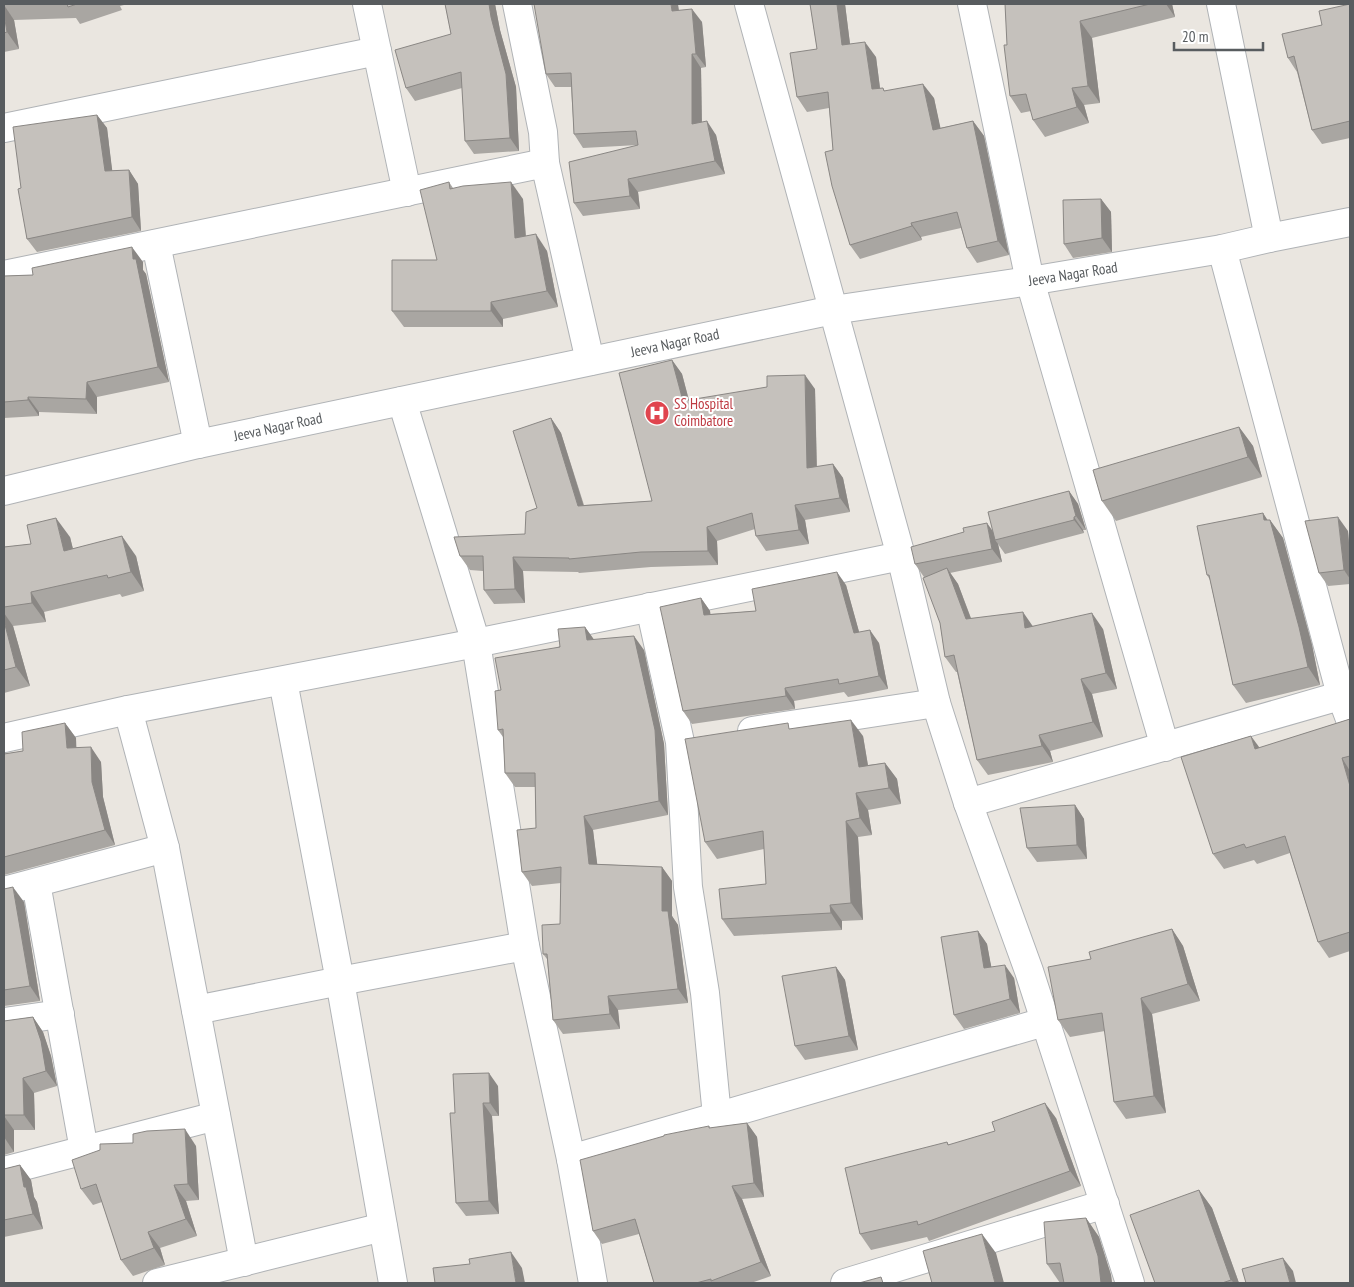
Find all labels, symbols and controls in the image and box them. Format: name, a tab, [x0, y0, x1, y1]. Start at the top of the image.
scale bar	[1174, 20, 1263, 52]
text: 20 m	[1182, 27, 1208, 46]
street label: Jeeva Nagar Road	[1026, 257, 1119, 290]
street label: Jeeva Nagar Road	[628, 324, 721, 361]
place label: SS Hospital Coimbatore	[674, 394, 734, 430]
hospital icon: SS Hospital Coimbatore	[644, 400, 670, 426]
street label: Jeeva Nagar Road	[231, 408, 324, 445]

